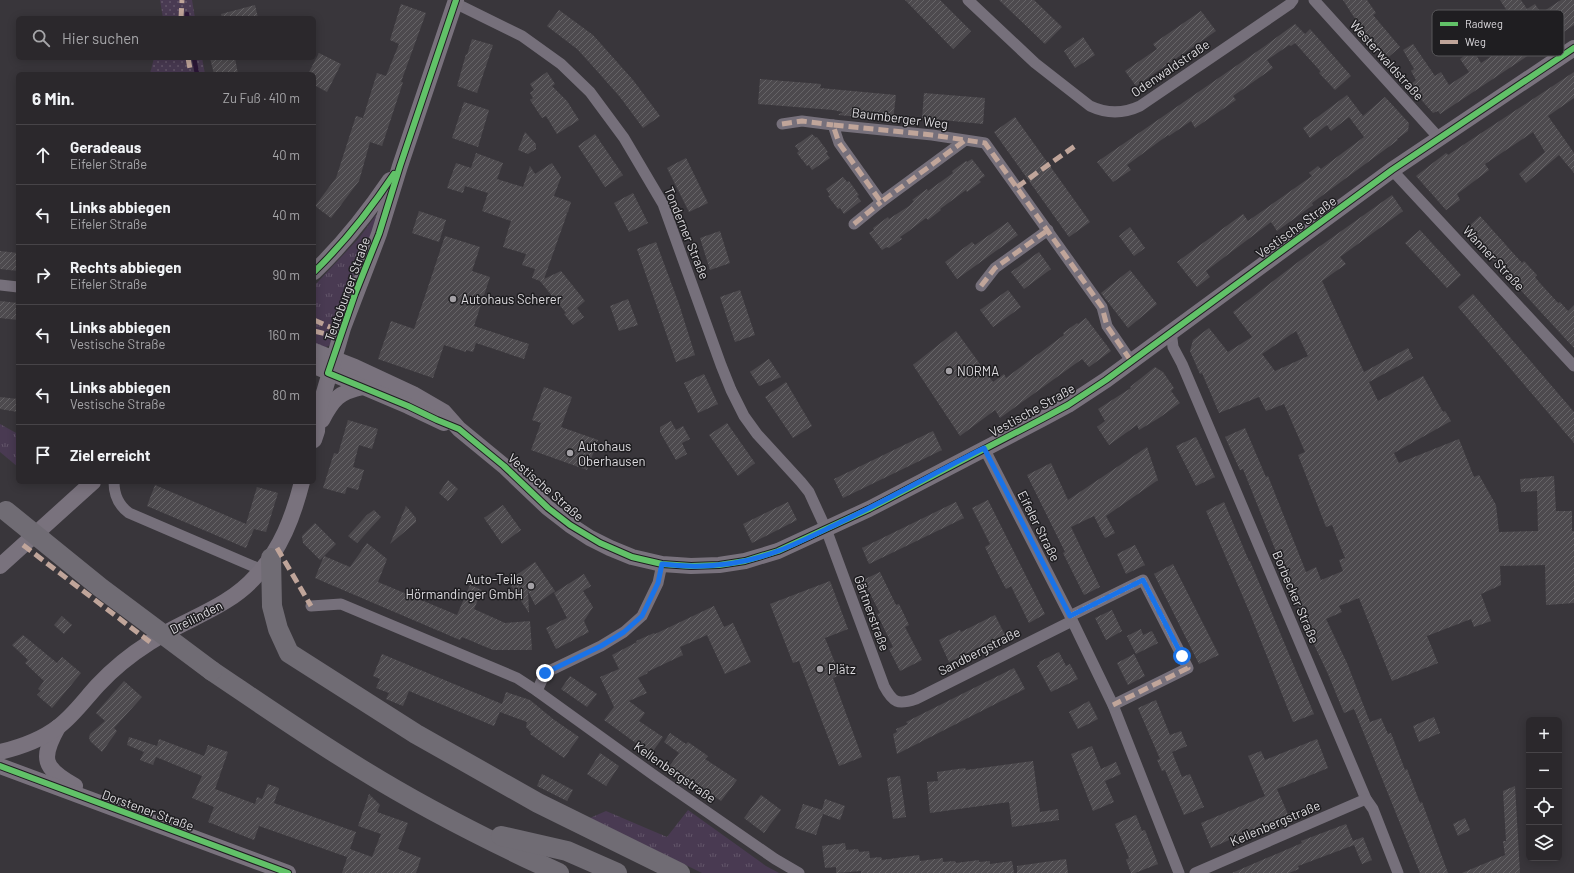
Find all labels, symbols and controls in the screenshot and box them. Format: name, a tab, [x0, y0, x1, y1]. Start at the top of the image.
legend	[1432, 10, 1564, 56]
search box	[16, 16, 316, 60]
street label: Westerwaldstraße	[1347, 16, 1427, 104]
text: Radweg	[1465, 17, 1503, 30]
icon: search	[30, 27, 52, 49]
text: Hier suchen	[62, 29, 139, 47]
text: Weg	[1465, 35, 1486, 48]
street label: Odenwaldstraße	[1128, 36, 1212, 100]
text: 6 Min.	[32, 88, 75, 108]
text: Zu Fuß · 410 m	[223, 90, 300, 106]
street label: Baumberger Weg	[851, 104, 949, 132]
text: Geradeaus	[70, 138, 141, 156]
icon: ahead	[32, 144, 54, 166]
text: 40 m	[272, 147, 300, 163]
text: Eifeler Straße	[70, 156, 147, 172]
street label: Tonderner Straße	[661, 184, 713, 282]
street label: Vestische Straße	[1253, 192, 1339, 262]
text: Links abbiegen	[70, 198, 171, 216]
icon: left	[32, 204, 54, 226]
text: 40 m	[272, 207, 300, 223]
text: Eifeler Straße	[70, 216, 147, 232]
street label: Wanner Straße	[1460, 222, 1528, 294]
street label: Teutoburger Straße	[321, 235, 373, 343]
text: Rechts abbiegen	[70, 258, 181, 276]
icon: right	[32, 264, 54, 286]
text: 90 m	[273, 267, 300, 283]
text: Eifeler Straße	[70, 276, 147, 292]
place label: Autohaus Scherer	[461, 291, 562, 307]
marker: Autohaus Scherer	[448, 294, 458, 304]
text: Links abbiegen	[70, 318, 171, 336]
icon: left	[32, 324, 54, 346]
text: 160 m	[268, 327, 300, 343]
text: Vestische Straße	[70, 336, 165, 352]
place label: NORMA	[957, 363, 999, 379]
marker: NORMA	[944, 366, 954, 376]
text: Links abbiegen	[70, 378, 171, 396]
street label: Vestische Straße	[986, 380, 1078, 440]
icon: left	[32, 384, 54, 406]
text: 80 m	[273, 387, 300, 403]
text: Vestische Straße	[70, 396, 165, 412]
place label: Autohaus Oberhausen	[578, 438, 646, 469]
icon: arrive	[32, 444, 54, 466]
text: Ziel erreicht	[70, 446, 151, 464]
marker: Autohaus Oberhausen	[565, 448, 575, 458]
street label: Vestische Straße	[505, 450, 587, 524]
street label: Eifeler Straße	[1014, 488, 1064, 564]
street label: Borbecker Straße	[1269, 548, 1323, 646]
place label: Auto-Teile Hörmandinger GmbH	[406, 571, 523, 602]
street label: Gärtnerstraße	[851, 573, 893, 653]
marker: Auto-Teile Hörmandinger GmbH	[526, 581, 536, 591]
street label: Dreilinden	[167, 597, 225, 637]
street label: Sandbergstraße	[935, 623, 1023, 679]
route start	[1173, 647, 1191, 665]
place label: Plätz	[828, 661, 856, 677]
route end	[536, 664, 554, 682]
marker: Plätz	[815, 664, 825, 674]
map controls	[1526, 717, 1562, 861]
button: +	[1526, 717, 1562, 753]
street label: Kellenbergstraße	[631, 738, 719, 806]
button: −	[1526, 753, 1562, 789]
street label: Dorstener Straße	[100, 786, 196, 834]
button: locate	[1526, 789, 1562, 825]
street label: Kellenbergstraße	[1227, 797, 1323, 849]
button: layers	[1526, 825, 1562, 861]

